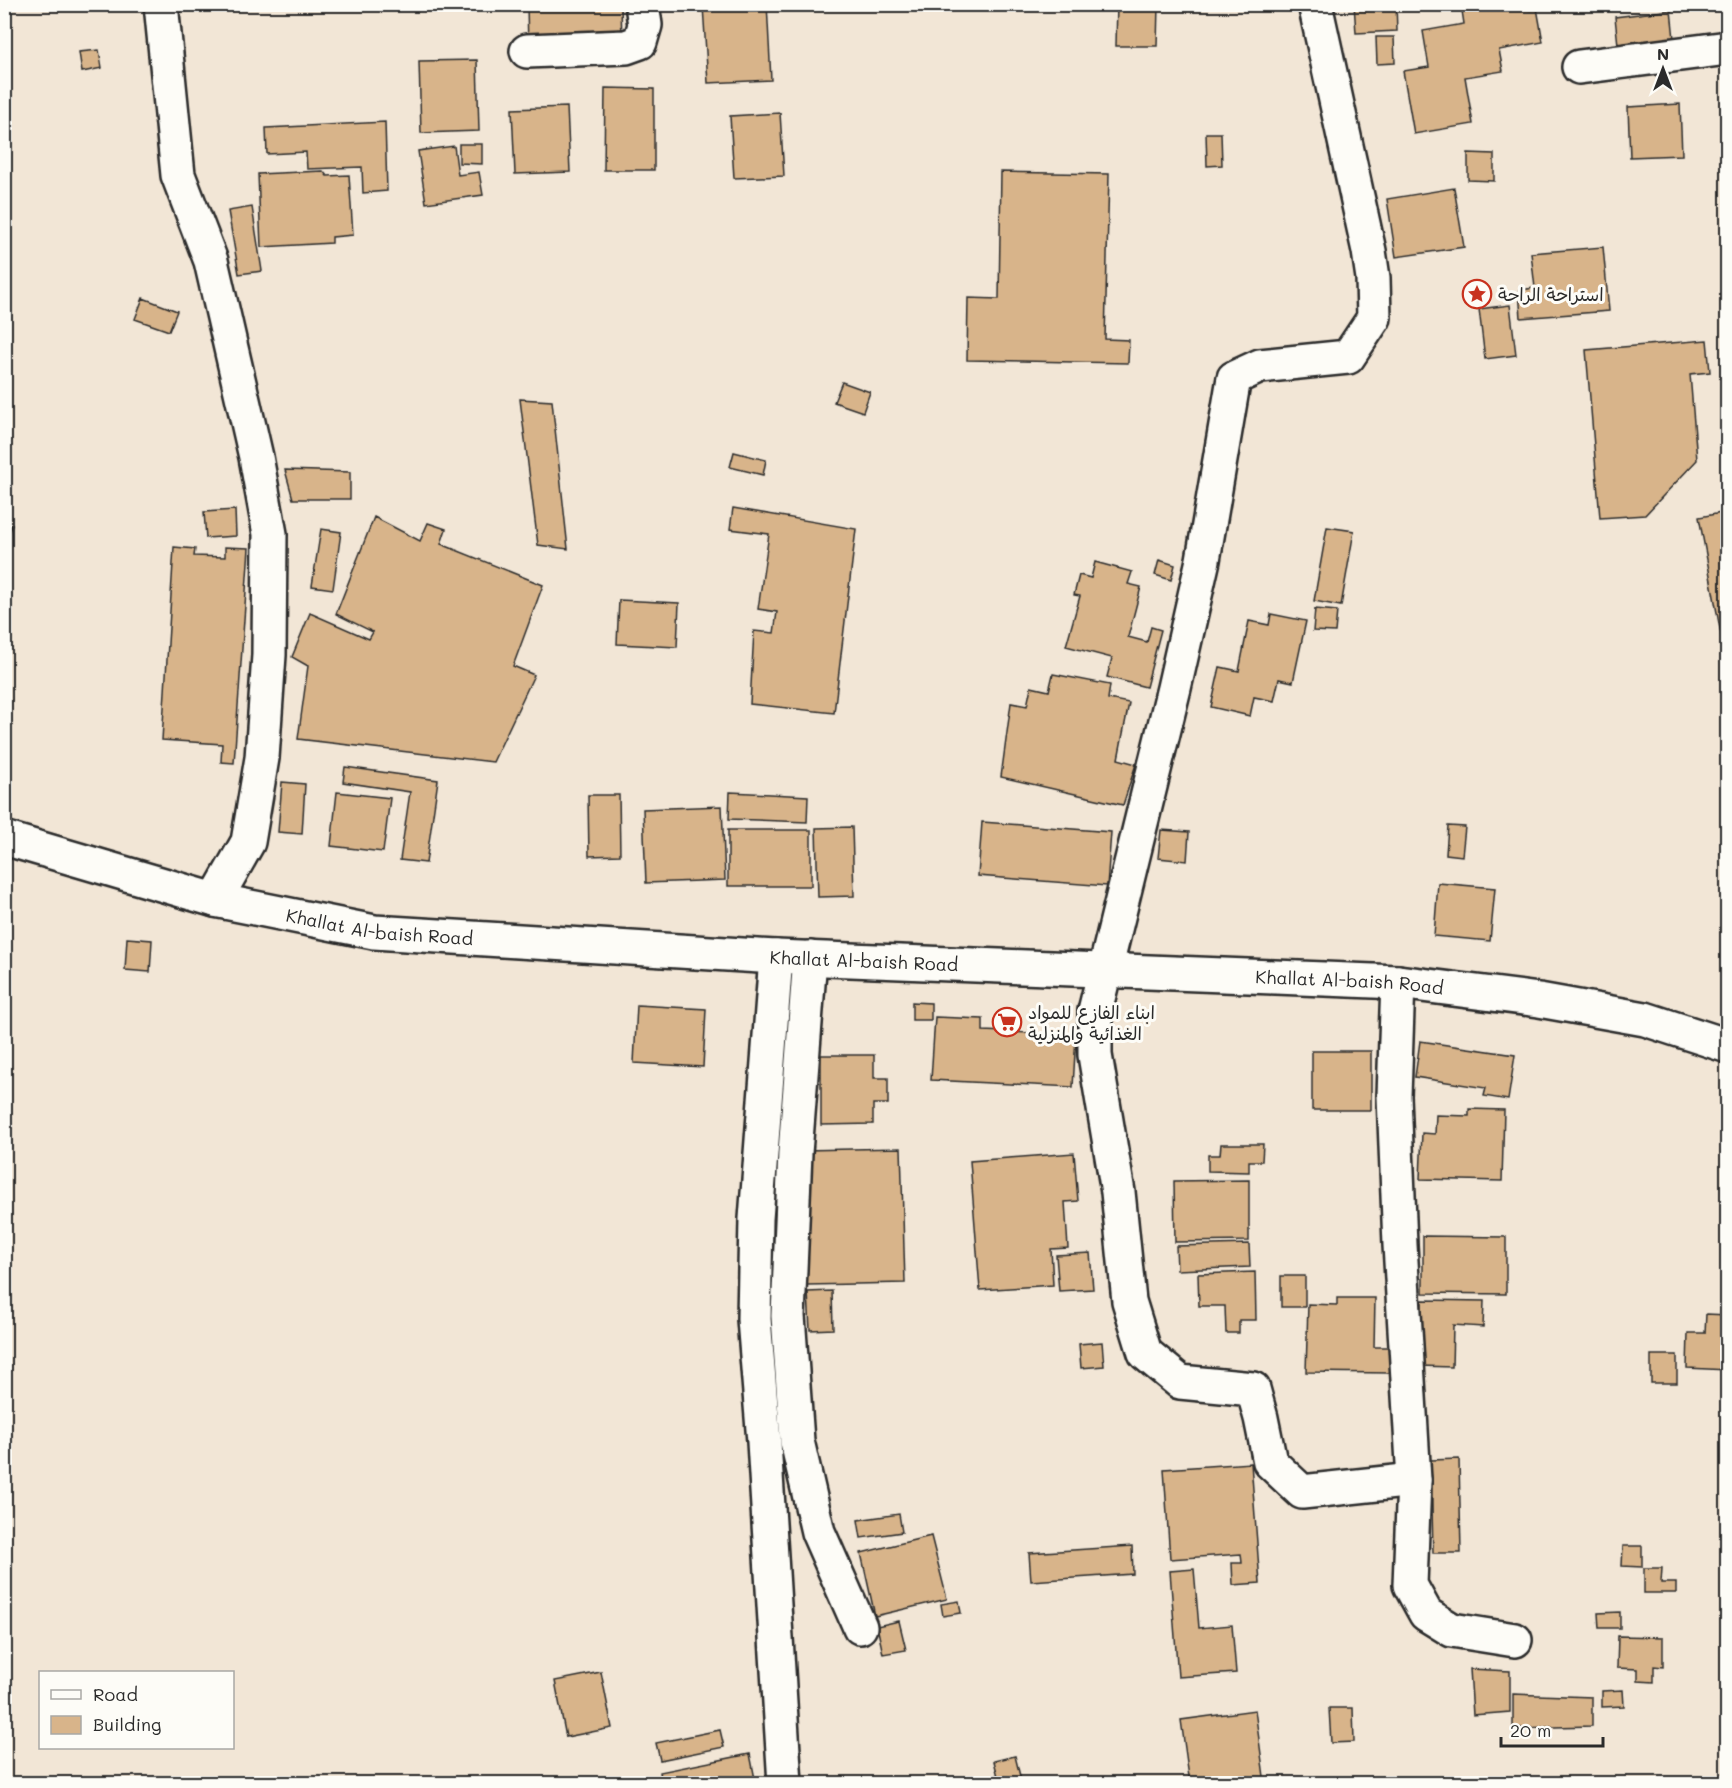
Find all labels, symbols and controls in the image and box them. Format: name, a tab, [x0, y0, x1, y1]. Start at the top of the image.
north arrow	[1633, 39, 1693, 99]
text: N	[1657, 43, 1669, 64]
place icon: استراحة الراحة	[1461, 278, 1493, 310]
place label: استراحة الراحة	[1498, 282, 1604, 306]
street label: Khallat Al-baish Road	[284, 903, 474, 950]
street label: Khallat Al-baish Road	[769, 945, 959, 976]
street label: Khallat Al-baish Road	[1255, 964, 1445, 1000]
place label: ابناء الفازع للمواد الغذائية والمنزلية	[1028, 1000, 1155, 1045]
supermarket icon: ابناء الفازع للمواد الغذائية والمنزلية	[991, 1006, 1023, 1038]
legend	[39, 1671, 234, 1749]
text: Road	[93, 1682, 138, 1706]
scale bar	[1501, 1710, 1603, 1748]
text: Building	[93, 1712, 161, 1736]
text: 20 m	[1510, 1718, 1551, 1742]

